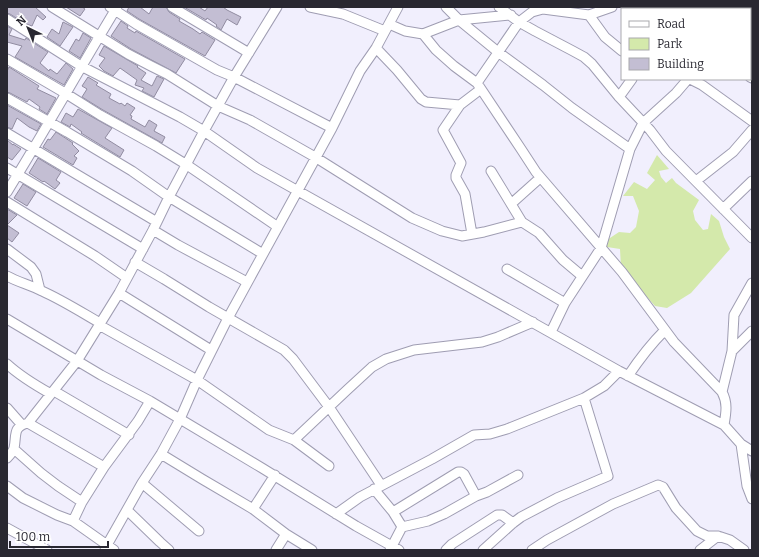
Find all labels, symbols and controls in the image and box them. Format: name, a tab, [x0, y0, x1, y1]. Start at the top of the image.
north arrow	[8, 8, 48, 48]
legend	[621, 8, 751, 80]
text: N	[14, 13, 29, 29]
text: Road	[657, 17, 685, 31]
text: Park	[657, 37, 683, 51]
text: Building	[657, 57, 704, 71]
scale bar	[10, 523, 108, 549]
text: 100 m	[16, 530, 51, 544]

